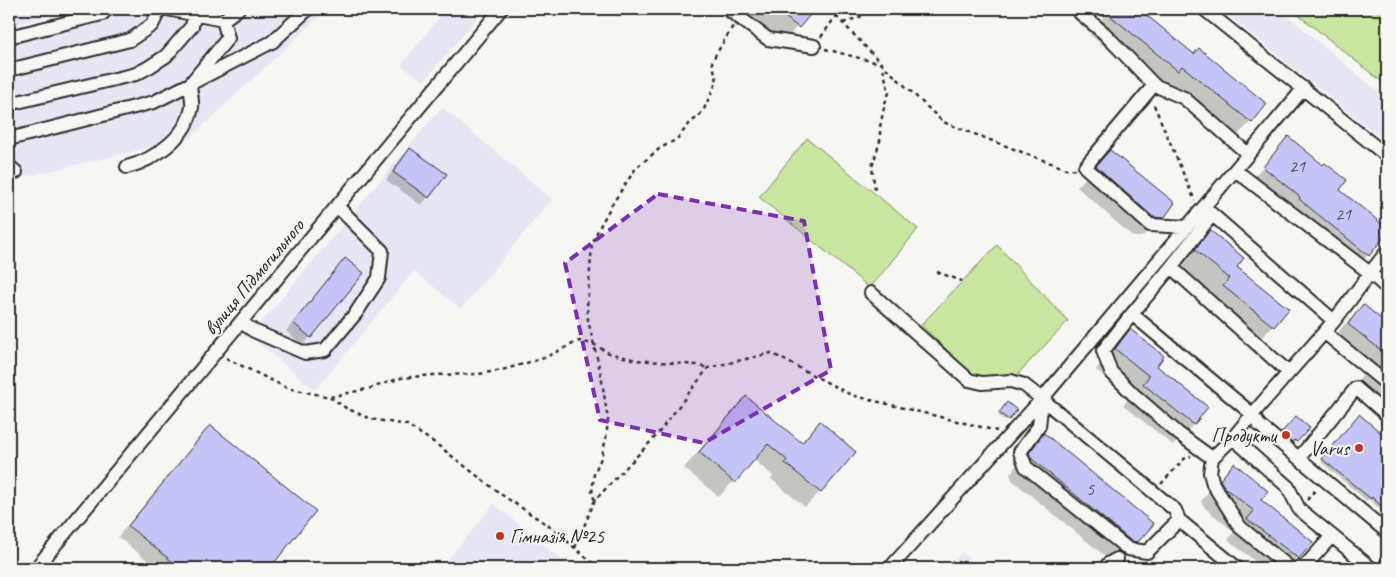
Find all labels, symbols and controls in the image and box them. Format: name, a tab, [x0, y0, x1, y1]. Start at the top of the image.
house number: 21	[1289, 155, 1306, 177]
house number: 21	[1335, 203, 1352, 225]
street label: вулиця Підмогильного	[198, 213, 310, 340]
place label: Продукти	[1212, 423, 1278, 448]
marker: Продукти	[1280, 429, 1292, 441]
place label: Varus	[1310, 436, 1351, 461]
marker: Varus	[1353, 442, 1365, 454]
house number: 5	[1086, 478, 1095, 500]
place label: Гімназія №25	[510, 524, 605, 549]
marker: Гімназія №25	[494, 530, 506, 542]

